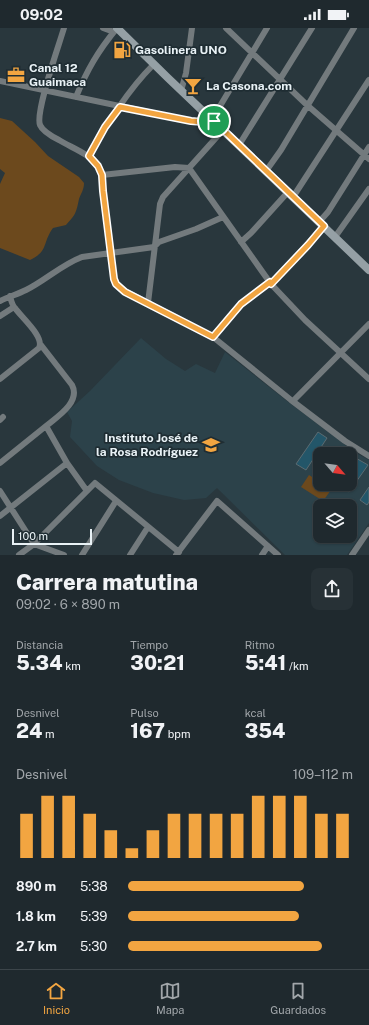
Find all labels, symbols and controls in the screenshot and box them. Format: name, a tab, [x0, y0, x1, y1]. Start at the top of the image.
text: 09:02	[20, 6, 63, 23]
fuel station icon: Gasolinera UNO	[112, 40, 132, 60]
place label: Gasolinera UNO	[135, 43, 227, 57]
place label: Canal 12 Guaimaca	[29, 61, 86, 89]
office icon: Canal 12 Guaimaca	[6, 65, 26, 85]
bar icon: La Casona.com	[183, 76, 203, 96]
place label: La Casona.com	[206, 79, 292, 93]
pin	[197, 104, 231, 138]
icon: arrive	[203, 110, 225, 132]
place label: Instituto José de la Rosa Rodríguez	[96, 431, 198, 459]
school or university icon: Instituto José de la Rosa Rodríguez	[201, 435, 221, 455]
north arrow	[313, 447, 357, 491]
map controls	[313, 447, 357, 543]
button: layers	[313, 499, 357, 543]
scale bar	[12, 527, 92, 546]
text: 100 m	[18, 530, 48, 542]
button: share	[311, 568, 353, 610]
text: Carrera matutina	[16, 569, 198, 595]
text: 09:02 · 6 × 890 m	[16, 597, 120, 612]
text: Distancia	[16, 639, 63, 651]
text: Tiempo	[130, 639, 168, 651]
text: Ritmo	[245, 639, 275, 651]
text: 5.34	[16, 651, 63, 675]
text: 30:21	[130, 651, 185, 675]
text: 5:41	[245, 651, 286, 675]
text: km	[63, 660, 81, 672]
text: /km	[286, 660, 309, 672]
text: Desnivel	[16, 707, 59, 719]
text: Pulso	[130, 707, 159, 719]
text: kcal	[245, 707, 266, 719]
text: 24	[16, 719, 42, 743]
text: 167	[130, 719, 165, 743]
text: 354	[245, 719, 285, 743]
text: m	[42, 728, 55, 740]
text: bpm	[165, 728, 190, 740]
text: Desnivel	[16, 767, 67, 782]
text: 109–112 m	[293, 767, 353, 782]
text: 890 m	[16, 879, 56, 894]
text: 5:38	[80, 879, 108, 894]
text: 1.8 km	[16, 909, 56, 924]
text: 5:39	[80, 909, 107, 924]
text: 2.7 km	[16, 939, 57, 954]
text: 5:30	[80, 939, 107, 954]
tab: Inicio	[43, 980, 70, 1016]
tab: Mapa	[156, 980, 184, 1016]
tab: Guardados	[270, 980, 326, 1016]

